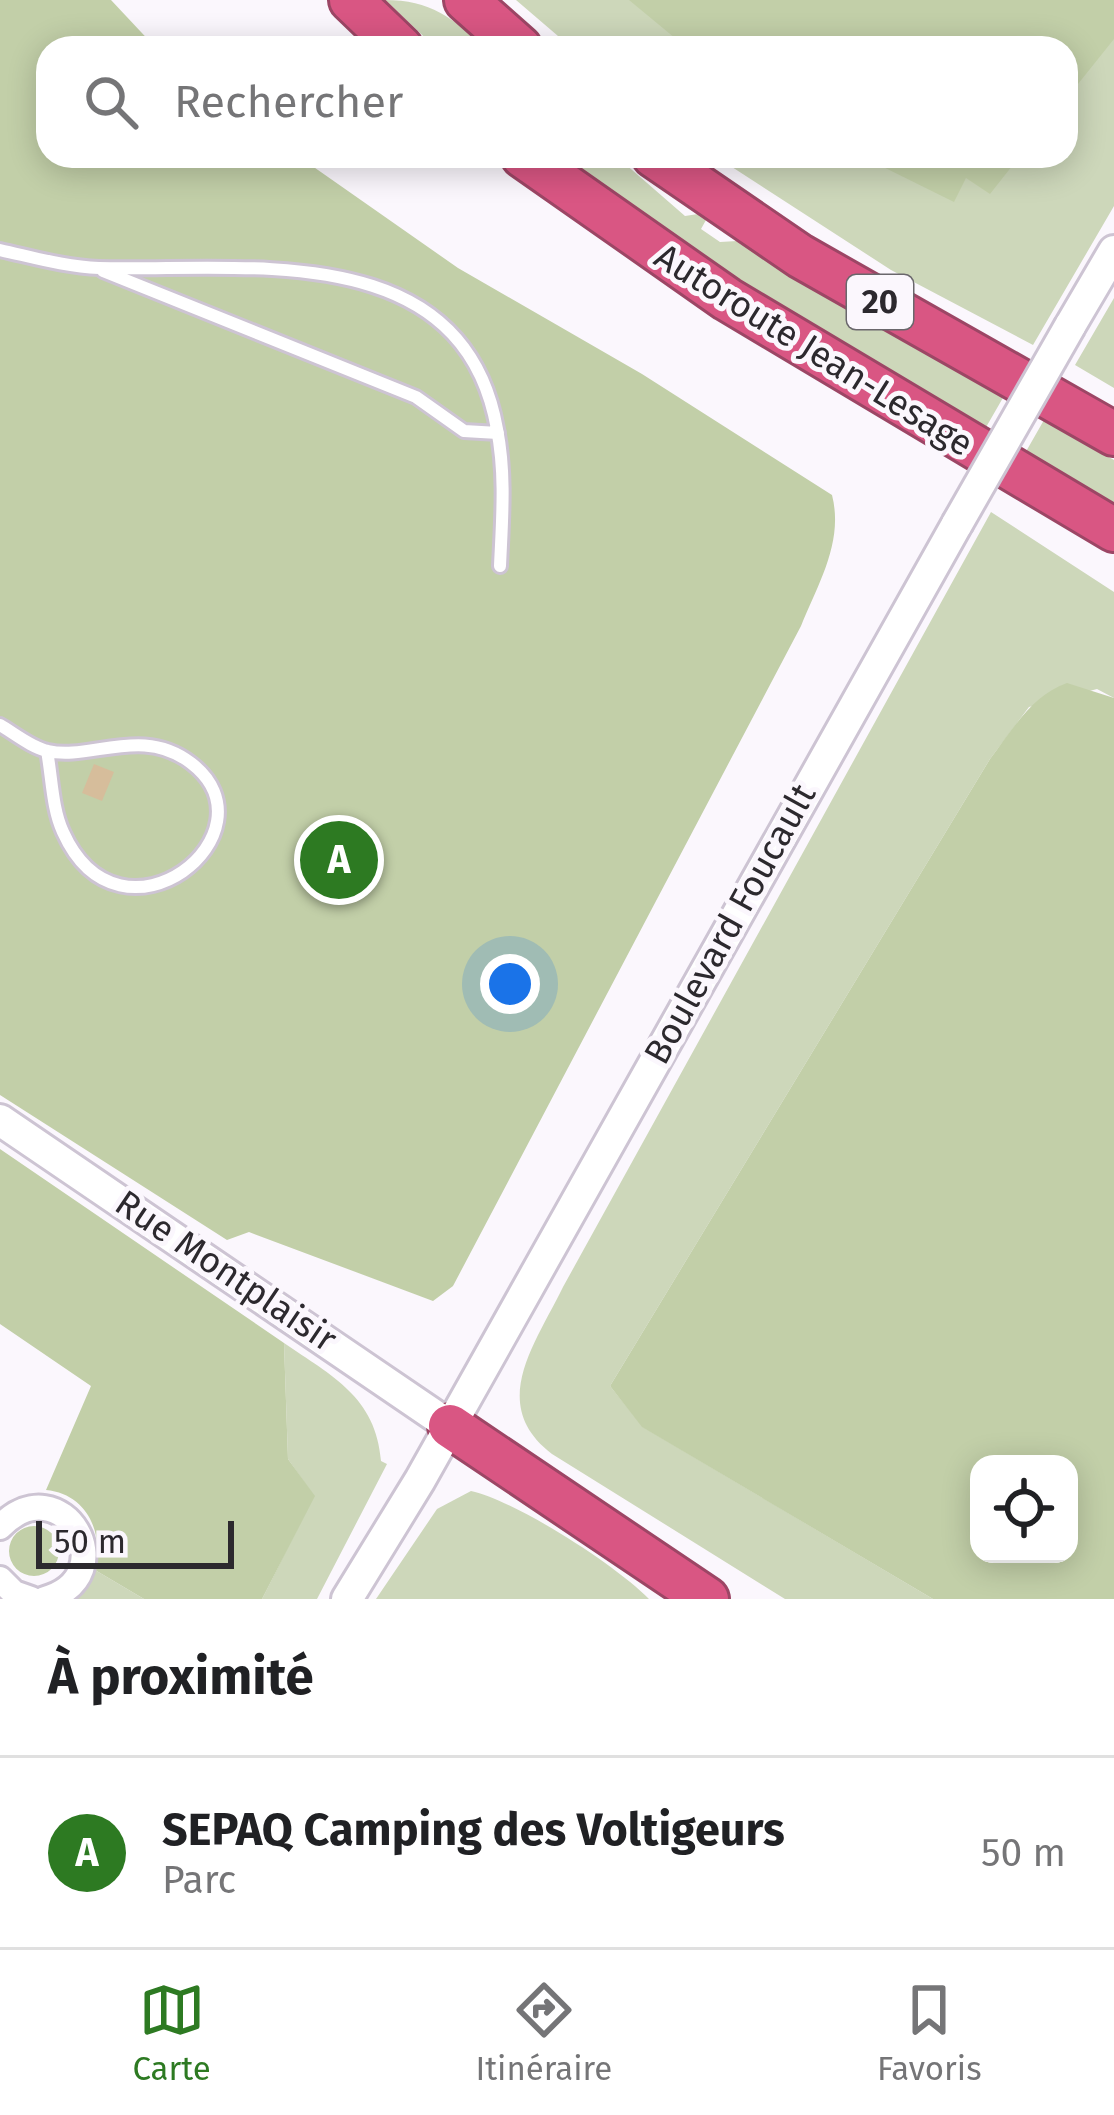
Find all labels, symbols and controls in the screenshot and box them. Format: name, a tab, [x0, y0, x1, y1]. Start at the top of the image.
search box	[36, 36, 1078, 168]
icon: search	[78, 69, 144, 135]
text: Rechercher	[174, 75, 403, 129]
street label: Autoroute Jean-Lesage	[647, 234, 981, 466]
road number: 20	[847, 275, 913, 329]
street label: Boulevard Foucault	[635, 776, 825, 1072]
pin: A	[300, 815, 378, 905]
your location	[480, 954, 540, 1014]
street label: Rue Montplaisir	[107, 1181, 345, 1361]
map controls	[970, 1455, 1078, 1563]
button: locate	[970, 1455, 1078, 1563]
scale bar	[36, 1515, 234, 1568]
text: 50 m	[54, 1522, 126, 1562]
text: À proximité	[48, 1646, 314, 1708]
text: SEPAQ Camping des Voltigeurs	[162, 1803, 785, 1857]
text: A	[75, 1830, 99, 1876]
text: 50 m	[981, 1830, 1066, 1876]
text: Parc	[162, 1857, 236, 1903]
tab: Carte	[132, 1977, 211, 2089]
tab: Itinéraire	[475, 1977, 612, 2089]
tab: Favoris	[877, 1977, 982, 2089]

